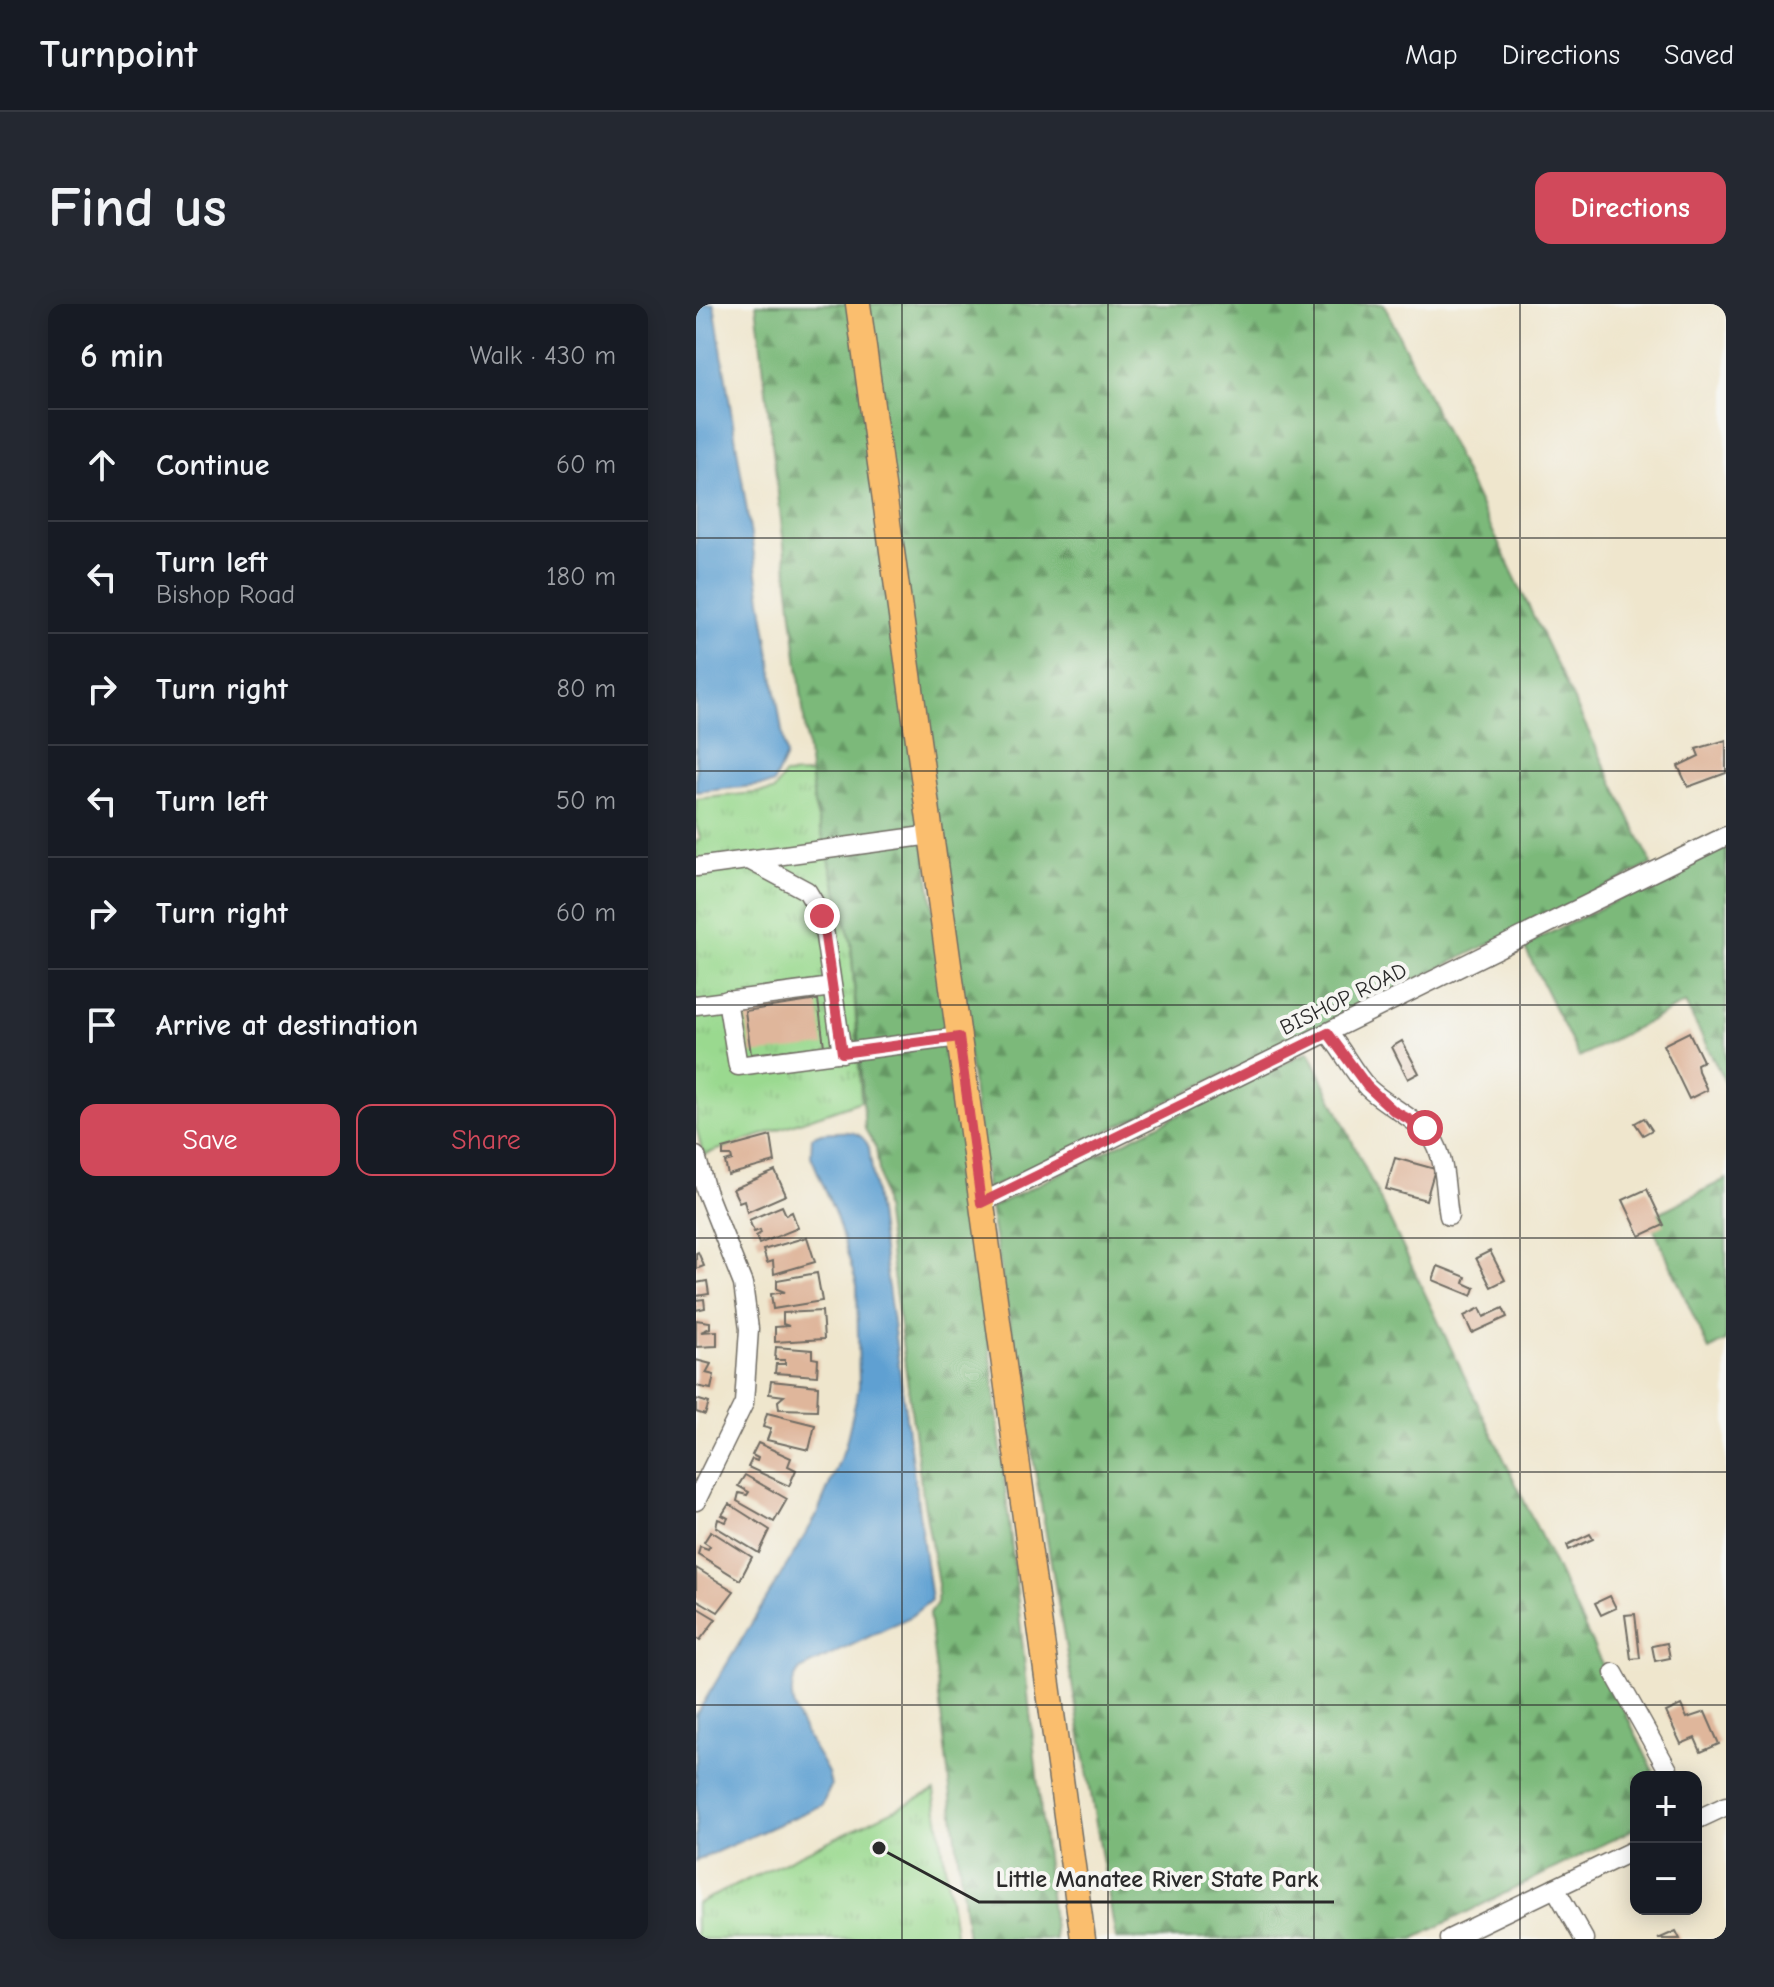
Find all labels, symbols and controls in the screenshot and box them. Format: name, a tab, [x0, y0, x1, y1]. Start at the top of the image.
text: Turnpoint	[40, 33, 197, 77]
text: Map	[1405, 39, 1458, 71]
text: Directions	[1502, 39, 1620, 71]
text: Saved	[1664, 39, 1734, 71]
button: Directions	[1535, 172, 1726, 244]
text: Find us	[48, 176, 227, 240]
text: 6 min	[80, 336, 164, 376]
text: Walk · 430 m	[470, 341, 616, 371]
icon: ahead	[80, 443, 124, 487]
text: Continue	[156, 448, 270, 483]
text: 60 m	[556, 450, 616, 480]
text: Turn left	[156, 545, 268, 580]
icon: left	[80, 555, 124, 599]
text: 180 m	[546, 562, 616, 592]
text: Bishop Road	[156, 580, 295, 610]
icon: right	[80, 667, 124, 711]
text: Turn right	[156, 672, 288, 707]
text: 80 m	[557, 674, 616, 704]
icon: left	[80, 779, 124, 823]
text: Turn left	[156, 784, 268, 819]
text: 50 m	[556, 786, 616, 816]
icon: right	[80, 891, 124, 935]
text: Turn right	[156, 896, 288, 931]
text: 60 m	[556, 898, 616, 928]
route end	[804, 898, 840, 934]
street label: BISHOP ROAD	[1276, 957, 1411, 1041]
icon: arrive	[80, 1003, 124, 1047]
text: Arrive at destination	[156, 1008, 418, 1043]
button: Save	[80, 1104, 340, 1176]
button: Share	[356, 1104, 616, 1176]
route start	[1407, 1110, 1443, 1146]
map controls	[1630, 1771, 1702, 1915]
button: +	[1630, 1771, 1702, 1843]
button: −	[1630, 1843, 1702, 1915]
callout: Little Manatee River State Park	[979, 1854, 1334, 1902]
text: Little Manatee River State Park	[996, 1865, 1319, 1893]

